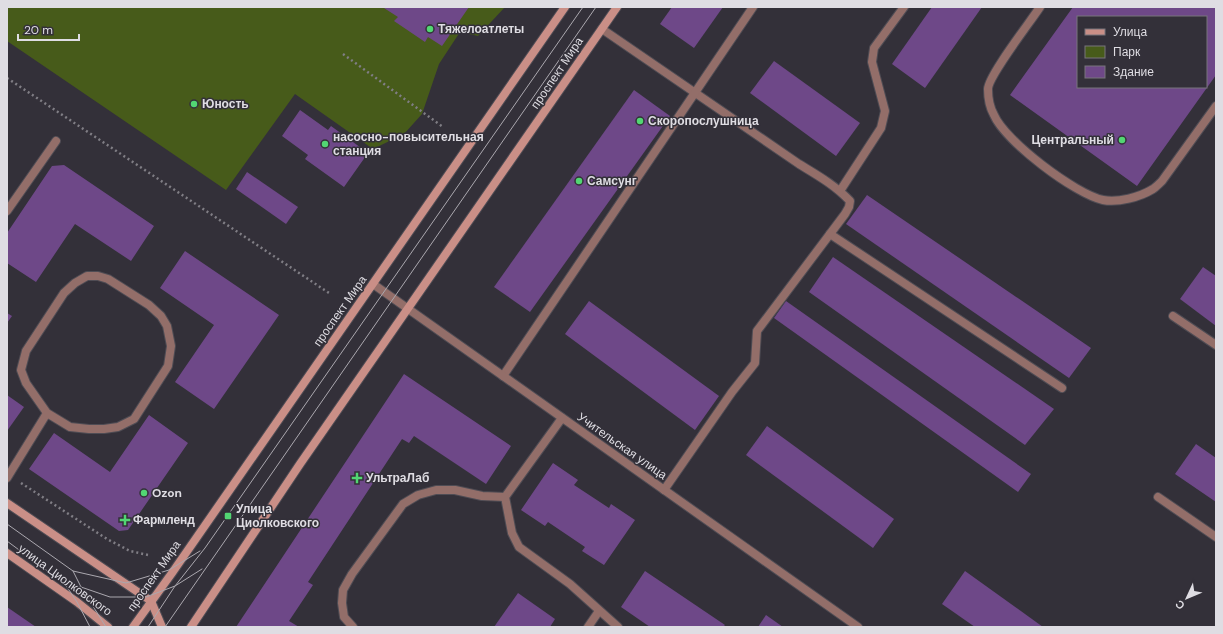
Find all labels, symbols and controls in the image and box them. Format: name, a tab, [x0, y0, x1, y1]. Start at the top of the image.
scale bar	[18, 16, 79, 42]
legend	[1077, 16, 1207, 88]
place label: Тяжелоатлеты	[438, 21, 524, 37]
text: 20 m	[24, 22, 53, 38]
marker: Тяжелоатлеты	[425, 24, 435, 34]
text: Улица	[1113, 24, 1147, 40]
street label: проспект Мира	[527, 34, 587, 112]
text: Парк	[1113, 44, 1141, 60]
text: Здание	[1113, 64, 1154, 80]
place label: Юность	[202, 96, 249, 112]
marker: Юность	[189, 99, 199, 109]
place label: Скоропослушница	[648, 113, 759, 129]
marker: Скоропослушница	[635, 116, 645, 126]
place label: насосно-повысительная станция	[333, 129, 484, 159]
place label: Центральный	[1031, 132, 1114, 148]
marker: Центральный	[1117, 135, 1127, 145]
marker: насосно-повысительная станция	[320, 139, 330, 149]
place label: Самсунг	[587, 173, 637, 189]
marker: Самсунг	[574, 176, 584, 186]
street label: проспект Мира	[310, 272, 371, 350]
street label: Учительская улица	[574, 409, 670, 483]
place label: УльтраЛаб	[366, 470, 429, 486]
marker: УльтраЛаб	[351, 472, 363, 484]
place label: Ozon	[152, 485, 182, 501]
marker: Ozon	[139, 488, 149, 498]
place label: Улица Циолковского	[236, 501, 319, 531]
marker: Улица Циолковского	[223, 511, 233, 521]
place label: Фармленд	[133, 512, 195, 528]
marker: Фармленд	[120, 515, 130, 525]
street label: проспект Мира	[124, 537, 185, 615]
street label: улица Циолковского	[15, 541, 115, 620]
north arrow	[1167, 578, 1207, 618]
text: С	[1172, 597, 1188, 613]

